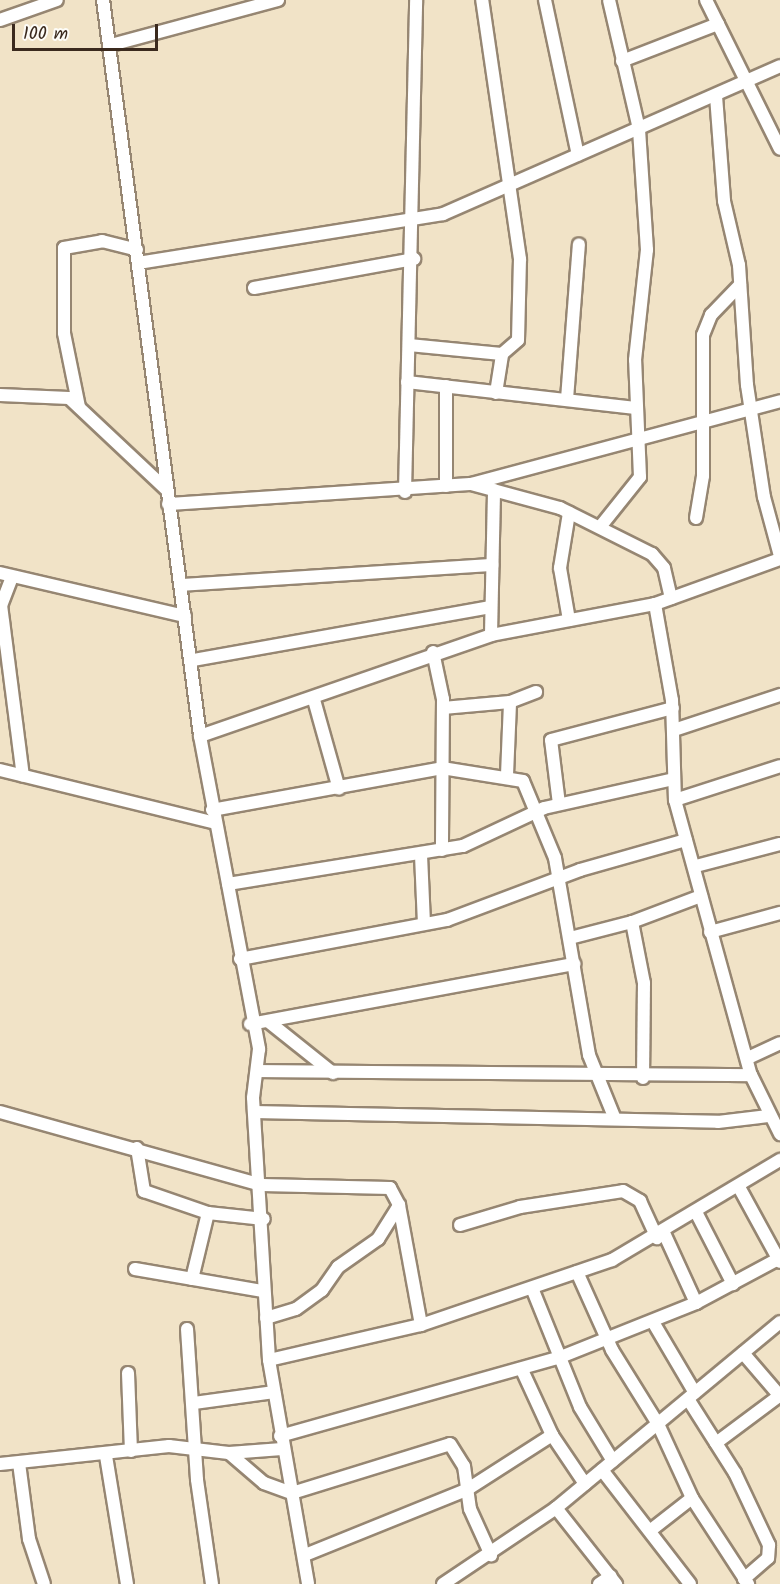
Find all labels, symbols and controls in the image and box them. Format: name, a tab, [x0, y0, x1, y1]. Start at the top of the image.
scale bar	[15, 12, 160, 50]
text: 100 m	[23, 20, 68, 49]

